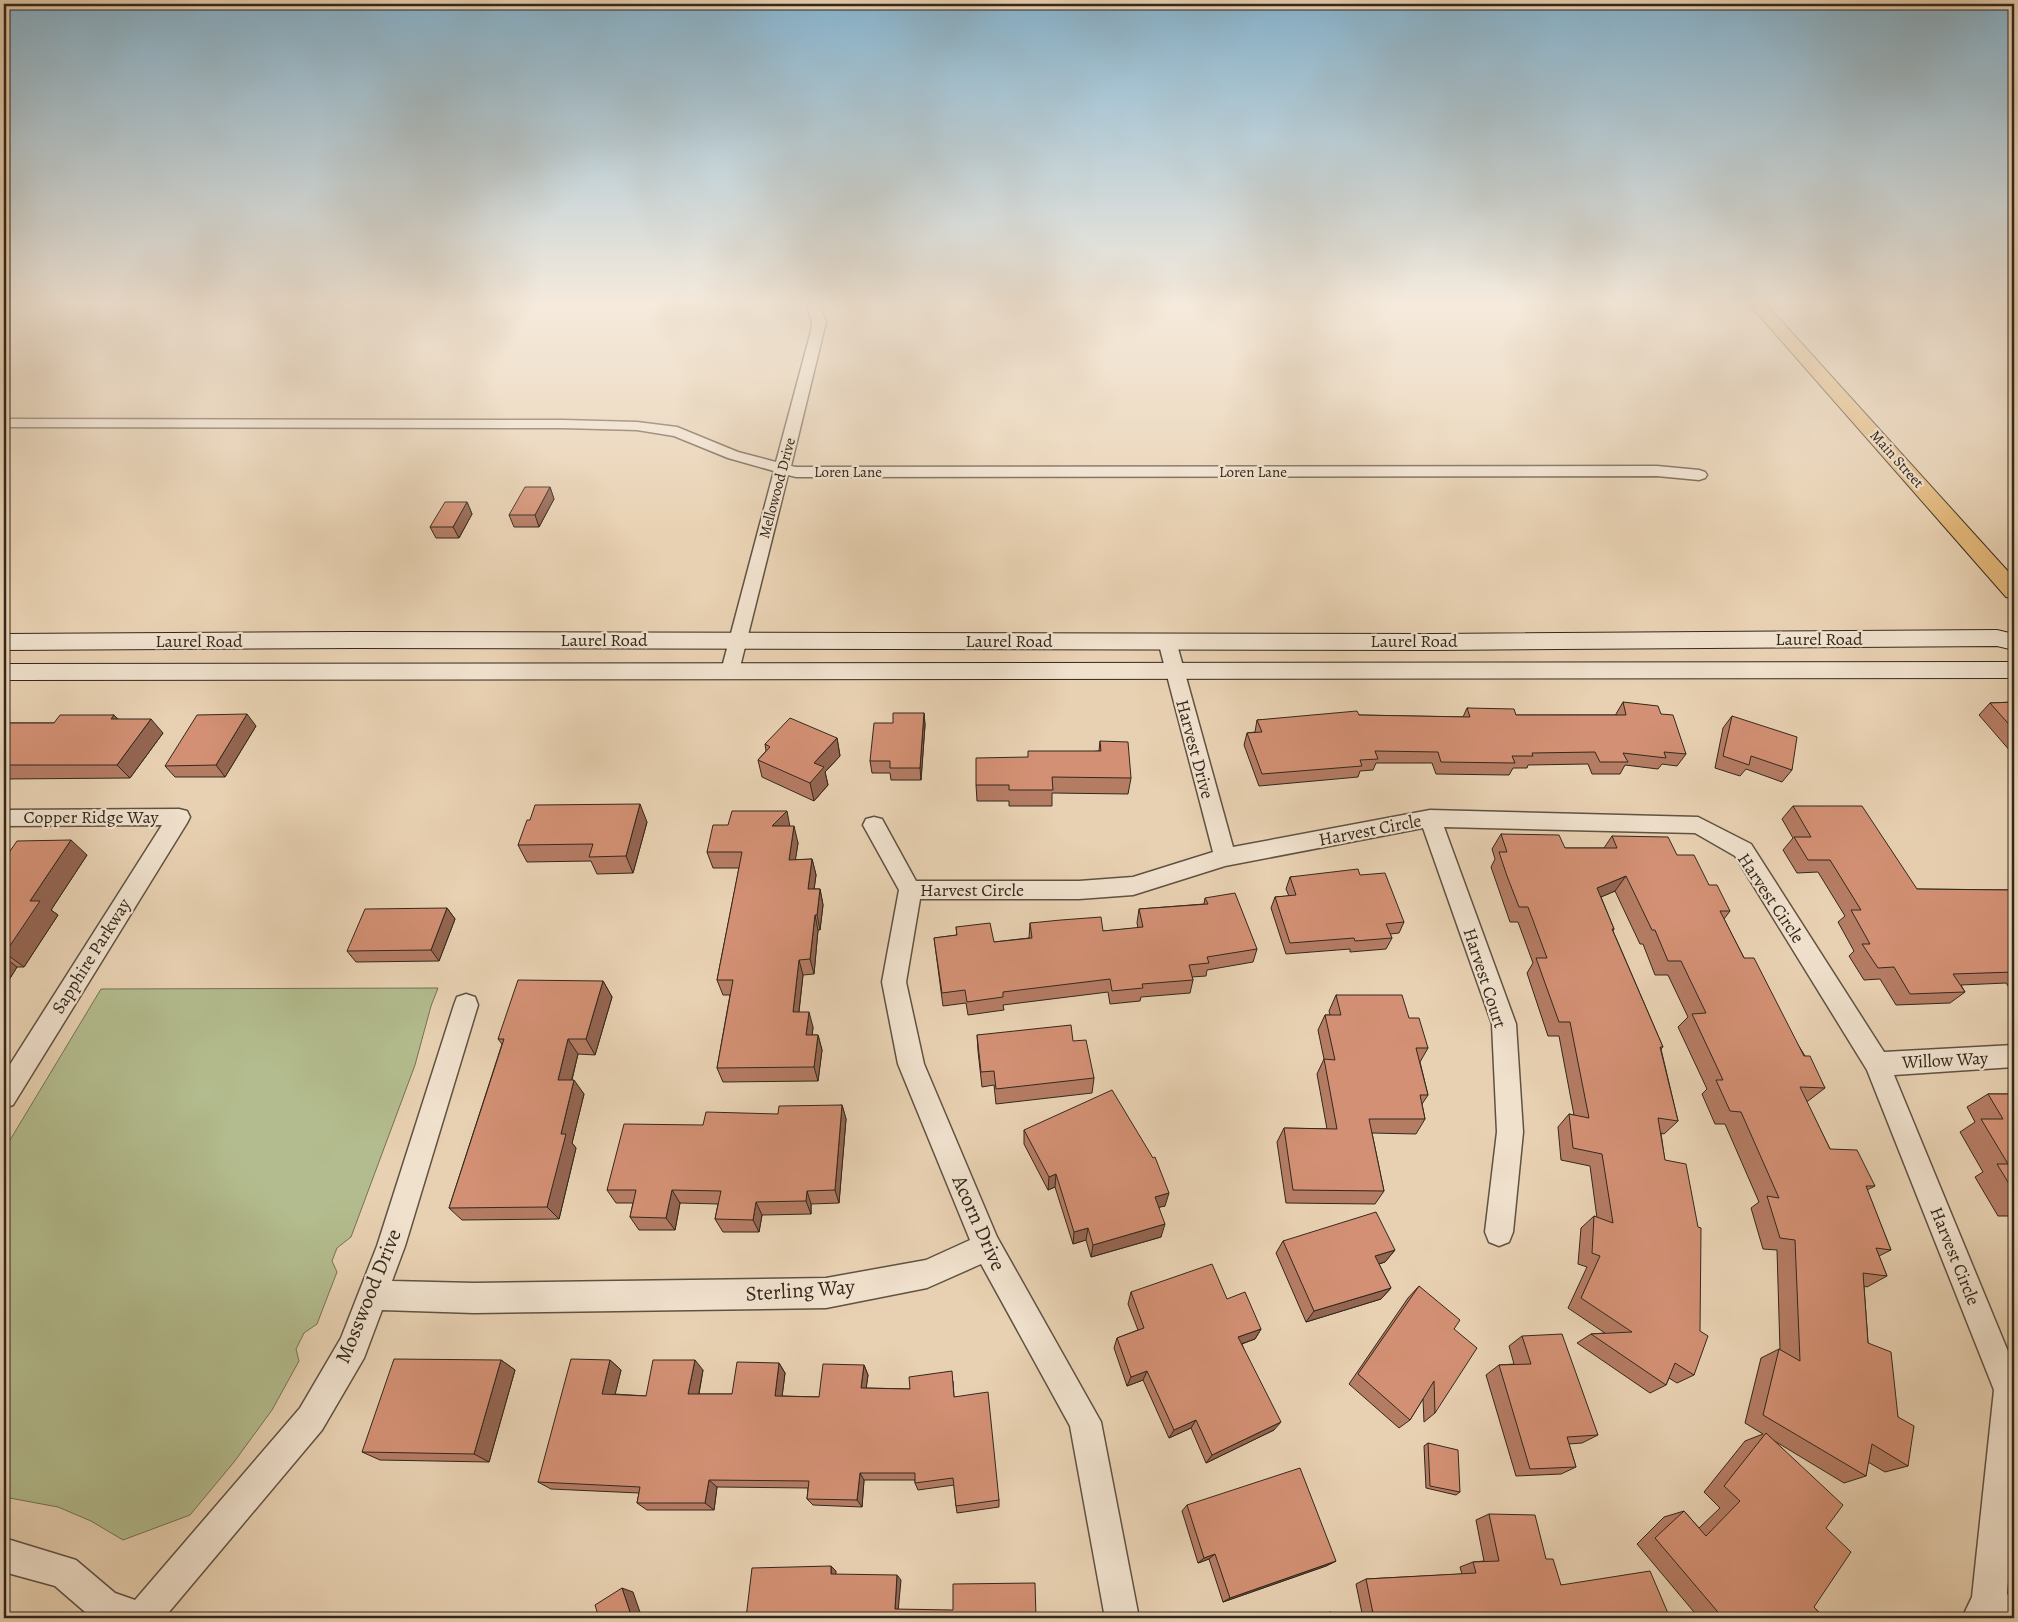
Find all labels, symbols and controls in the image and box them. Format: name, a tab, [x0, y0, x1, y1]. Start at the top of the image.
street label: Main Street	[1866, 426, 1929, 492]
street label: Mellowood Drive	[754, 435, 800, 541]
street label: Loren Lane	[814, 462, 882, 482]
street label: Loren Lane	[1219, 462, 1287, 482]
street label: Laurel Road	[1775, 627, 1863, 651]
street label: Laurel Road	[560, 628, 648, 652]
street label: Laurel Road	[155, 629, 243, 653]
street label: Laurel Road	[965, 629, 1053, 653]
street label: Laurel Road	[1370, 629, 1458, 653]
street label: Harvest Drive	[1170, 697, 1220, 801]
street label: Copper Ridge Way	[23, 805, 159, 829]
street label: Harvest Circle	[1317, 808, 1423, 852]
street label: Harvest Circle	[1732, 848, 1810, 948]
street label: Harvest Circle	[920, 878, 1024, 902]
street label: Sapphire Parkway	[46, 893, 137, 1018]
street label: Harvest Court	[1458, 925, 1512, 1031]
street label: Willow Way	[1900, 1046, 1990, 1074]
street label: Acorn Drive	[945, 1170, 1013, 1275]
street label: Harvest Circle	[1924, 1203, 1986, 1309]
street label: Mosswood Drive	[328, 1225, 408, 1367]
street label: Sterling Way	[744, 1272, 856, 1308]

